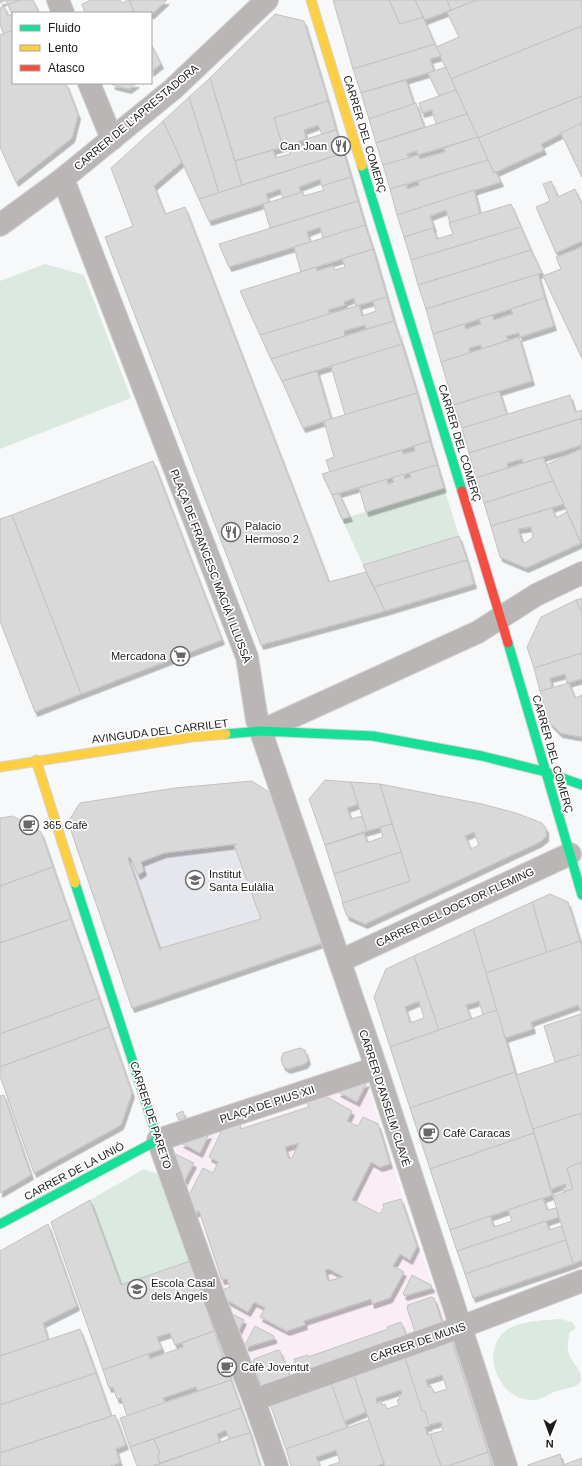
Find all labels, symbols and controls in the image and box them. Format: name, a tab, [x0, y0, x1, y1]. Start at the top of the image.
legend	[12, 12, 152, 84]
text: Fluido	[48, 21, 81, 35]
text: Lento	[48, 41, 78, 55]
text: Atasco	[48, 61, 85, 75]
street label: CARRER DE L'APRESTADORA	[71, 61, 201, 172]
street label: CARRER DEL COMERÇ	[341, 74, 389, 194]
restaurant icon: Can Joan	[330, 135, 352, 157]
place label: Can Joan	[280, 140, 327, 152]
street label: CARRER DEL COMERÇ	[436, 383, 484, 503]
street label: PLAÇA DE FRANCESC MACIÀ I LLUSSÀ	[168, 467, 254, 665]
place label: Palacio Hermoso 2	[245, 520, 299, 545]
restaurant icon: Palacio Hermoso 2	[220, 521, 242, 543]
supermarket icon: Mercadona	[169, 645, 191, 667]
place label: Mercadona	[111, 650, 167, 662]
street label: CARRER DEL COMERÇ	[530, 693, 576, 815]
street label: AVINGUDA DEL CARRILET	[91, 717, 229, 745]
cafe icon: 365 Cafè	[18, 814, 40, 836]
place label: 365 Cafè	[43, 819, 88, 831]
street label: CARRER DEL DOCTOR FLEMING	[374, 865, 536, 949]
place label: Institut Santa Eulàlia	[209, 868, 275, 893]
school or university icon: Institut Santa Eulàlia	[184, 869, 206, 891]
street label: CARRER D'ANSELM CLAVÉ	[357, 1028, 413, 1168]
street label: CARRER DE PARETO	[128, 1060, 174, 1171]
street label: PLAÇA DE PIUS XII	[218, 1083, 316, 1125]
cafe icon: Cafè Caracas	[418, 1122, 440, 1144]
place label: Cafè Caracas	[443, 1127, 511, 1139]
street label: CARRER DE LA UNIÓ	[22, 1139, 126, 1202]
place label: Escola Casal dels Àngels	[151, 1277, 215, 1302]
school or university icon: Escola Casal dels Àngels	[126, 1278, 148, 1300]
street label: CARRER DE MUNS	[369, 1320, 467, 1364]
cafe icon: Cafè Joventut	[216, 1356, 238, 1378]
place label: Cafè Joventut	[241, 1361, 309, 1373]
north arrow	[530, 1414, 570, 1454]
text: N	[546, 1438, 554, 1450]

